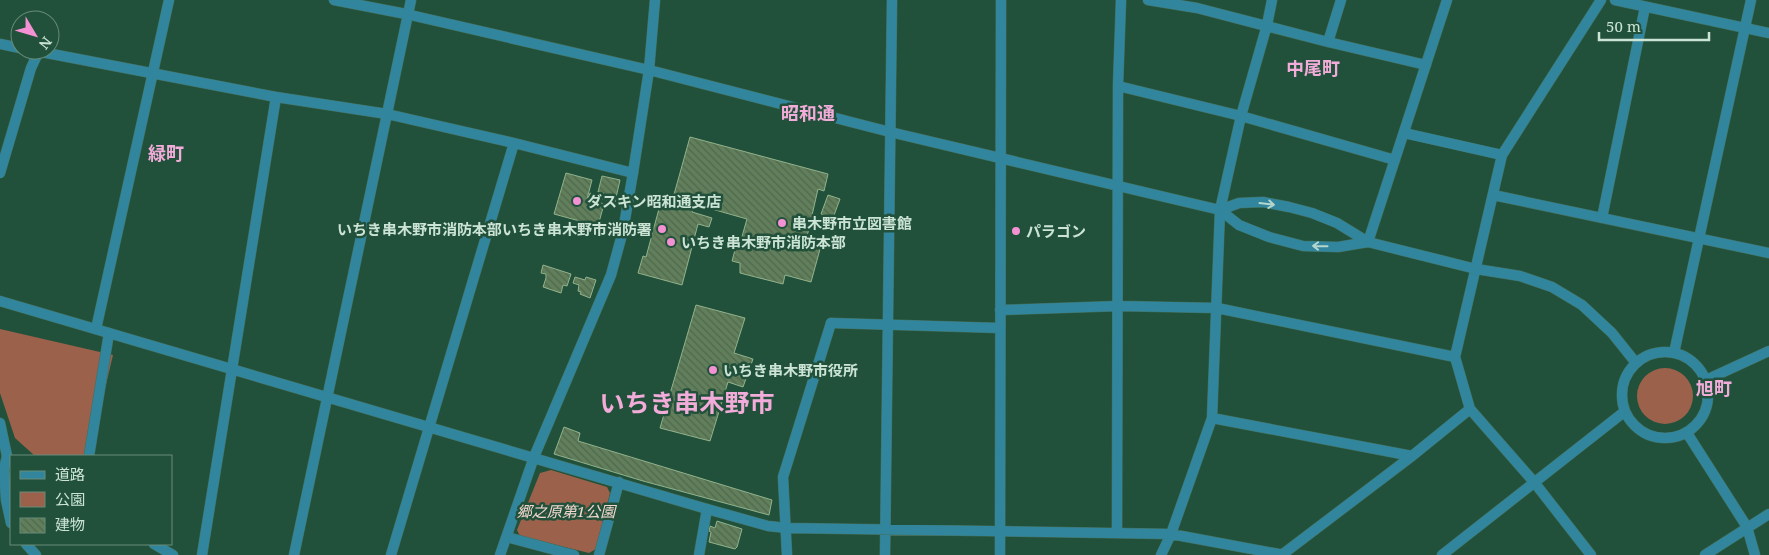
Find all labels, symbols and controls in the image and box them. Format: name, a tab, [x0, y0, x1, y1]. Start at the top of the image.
north arrow	[10, 10, 60, 60]
scale bar	[1599, 10, 1709, 42]
text: 50 m	[1606, 16, 1641, 36]
text: N	[35, 33, 57, 54]
district label: 中尾町	[1286, 56, 1340, 80]
district label: 昭和通	[781, 101, 835, 125]
district label: 緑町	[148, 141, 184, 165]
place label: ダスキン昭和通支店	[587, 191, 722, 211]
marker: ダスキン昭和通支店	[571, 195, 583, 207]
one-way arrow	[1259, 199, 1275, 209]
place label: 串木野市立図書館	[792, 213, 912, 233]
marker: 串木野市立図書館	[776, 217, 788, 229]
place label: いちき串木野市消防本部いちき串木野市消防署	[337, 219, 652, 239]
place label: パラゴン	[1026, 221, 1086, 241]
marker: いちき串木野市消防本部いちき串木野市消防署	[656, 223, 668, 235]
marker: パラゴン	[1010, 225, 1022, 237]
place label: いちき串木野市消防本部	[681, 232, 846, 252]
marker: いちき串木野市消防本部	[665, 236, 677, 248]
one-way arrow	[1312, 241, 1328, 251]
place label: いちき串木野市役所	[723, 360, 858, 380]
marker: いちき串木野市役所	[707, 364, 719, 376]
district label: 旭町	[1696, 376, 1732, 400]
district label: いちき串木野市	[599, 385, 775, 419]
legend	[10, 455, 172, 545]
text: 道路	[55, 464, 85, 484]
text: 公園	[55, 489, 85, 509]
park label: 郷之原第1公園	[517, 501, 617, 521]
text: 建物	[55, 514, 85, 534]

